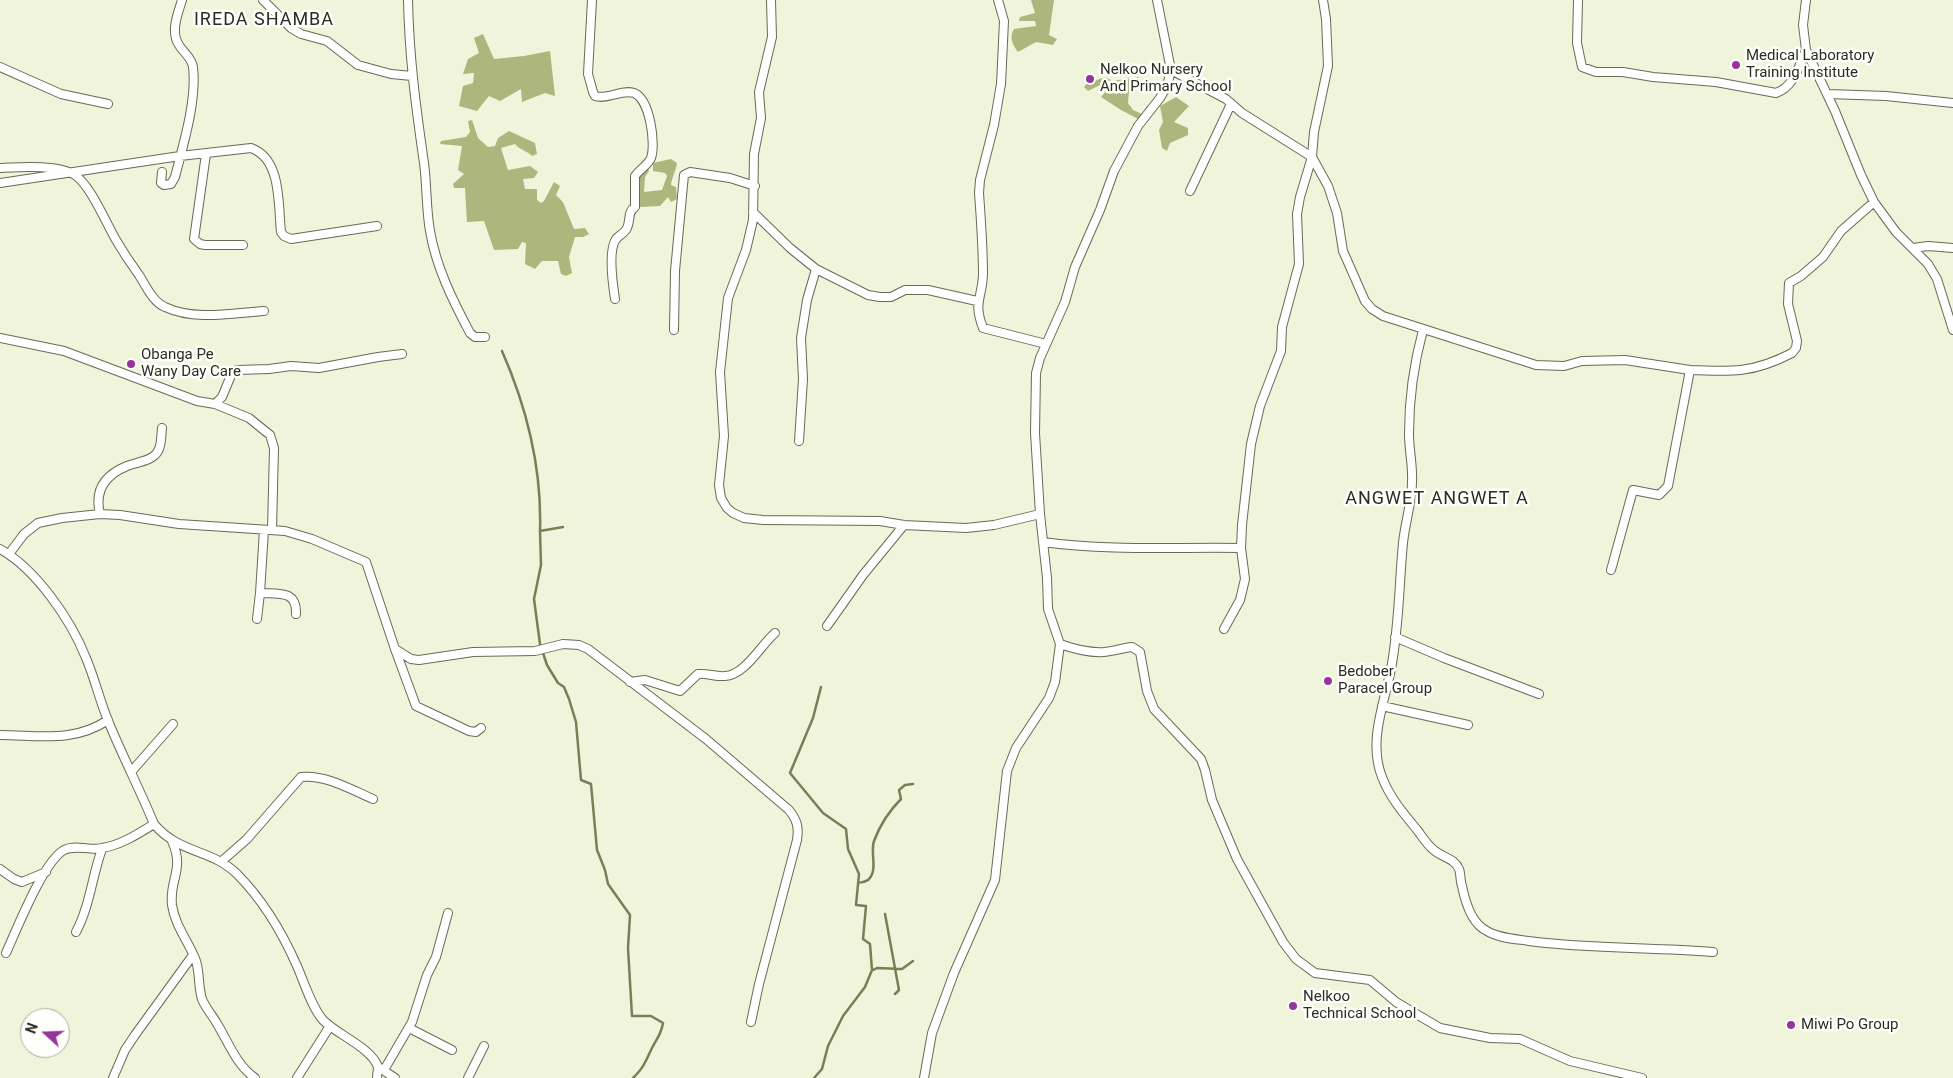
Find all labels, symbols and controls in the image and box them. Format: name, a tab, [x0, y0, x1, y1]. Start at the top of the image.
district label: IREDA SHAMBA	[192, 9, 336, 31]
place label: Medical Laboratory Training Institute	[1746, 47, 1874, 82]
marker: Medical Laboratory Training Institute	[1730, 59, 1742, 71]
place label: Nelkoo Nursery And Primary School	[1100, 61, 1232, 96]
marker: Nelkoo Nursery And Primary School	[1084, 73, 1096, 85]
place label: Obanga Pe Wany Day Care	[141, 346, 241, 381]
marker: Obanga Pe Wany Day Care	[125, 358, 137, 370]
district label: ANGWET ANGWET A	[1343, 488, 1531, 510]
place label: Bedober Paracel Group	[1338, 663, 1432, 698]
marker: Bedober Paracel Group	[1322, 675, 1334, 687]
place label: Nelkoo Technical School	[1303, 988, 1416, 1023]
marker: Nelkoo Technical School	[1287, 1000, 1299, 1012]
north arrow	[20, 1008, 70, 1058]
place label: Miwi Po Group	[1801, 1016, 1898, 1034]
marker: Miwi Po Group	[1785, 1019, 1797, 1031]
text: N	[23, 1021, 41, 1036]

